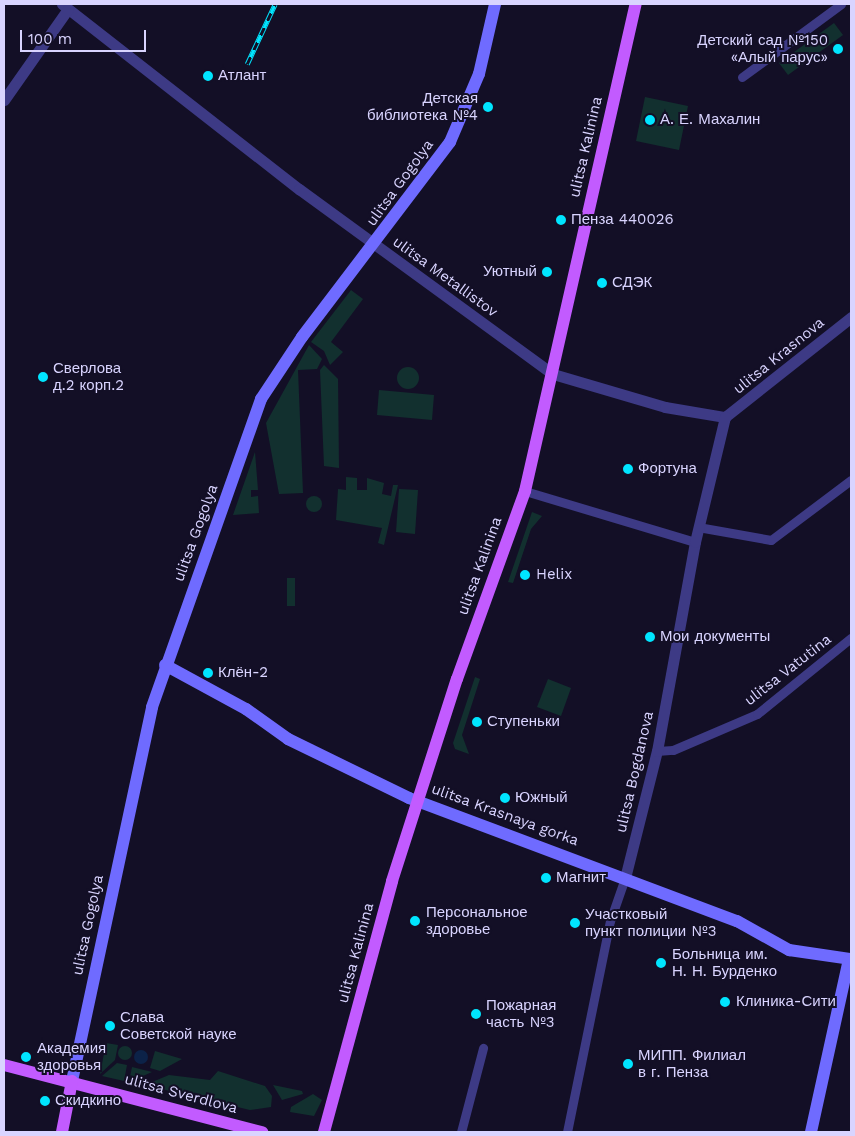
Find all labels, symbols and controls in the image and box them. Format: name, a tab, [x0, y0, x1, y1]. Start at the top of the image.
scale bar	[22, 20, 149, 52]
text: 100 m	[28, 30, 72, 48]
place label: Детский сад №150 «Алый парус»	[697, 31, 828, 66]
marker: Детский сад №150 «Алый парус»	[832, 43, 844, 55]
place label: Атлант	[218, 67, 266, 85]
marker: Атлант	[202, 70, 214, 82]
place label: Детская библиотека №4	[367, 89, 478, 124]
street label: ulitsa Kalinina	[566, 95, 606, 199]
marker: Детская библиотека №4	[482, 101, 494, 113]
place label: А. Е. Махалин	[660, 111, 760, 129]
marker: А. Е. Махалин	[644, 114, 656, 126]
street label: ulitsa Gogolya	[363, 136, 437, 230]
place label: Пенза 440026	[571, 211, 674, 229]
marker: Пенза 440026	[555, 214, 567, 226]
street label: ulitsa Metallistov	[389, 233, 501, 321]
place label: Уютный	[483, 263, 537, 281]
marker: Уютный	[541, 266, 553, 278]
place label: СДЭК	[612, 274, 652, 292]
marker: СДЭК	[596, 277, 608, 289]
street label: ulitsa Krasnova	[730, 314, 828, 398]
place label: Сверлова д.2 корп.2	[53, 359, 124, 394]
marker: Сверлова д.2 корп.2	[37, 371, 49, 383]
place label: Фортуна	[638, 460, 697, 478]
marker: Фортуна	[622, 463, 634, 475]
street label: ulitsa Gogolya	[170, 482, 222, 584]
street label: ulitsa Kalinina	[454, 514, 506, 618]
place label: Helix	[536, 566, 572, 584]
marker: Helix	[518, 568, 532, 582]
place label: Мои документы	[660, 628, 770, 646]
street label: ulitsa Vatutina	[741, 630, 835, 710]
marker: Мои документы	[644, 631, 656, 643]
place label: Клён-2	[218, 664, 268, 682]
marker: Клён-2	[202, 667, 214, 679]
street label: ulitsa Bogdanova	[612, 709, 658, 835]
place label: Ступеньки	[487, 713, 560, 731]
marker: Ступеньки	[471, 716, 483, 728]
street label: ulitsa Krasnaya gorka	[429, 780, 581, 850]
place label: Южный	[515, 789, 568, 807]
marker: Южный	[499, 792, 511, 804]
place label: Магнит	[556, 869, 606, 887]
marker: Магнит	[540, 872, 552, 884]
street label: ulitsa Gogolya	[69, 873, 107, 977]
street label: ulitsa Kalinina	[334, 901, 378, 1005]
place label: Персональное здоровье	[426, 903, 528, 938]
place label: Участковый пункт полиции №3	[585, 905, 717, 940]
marker: Персональное здоровье	[408, 914, 422, 928]
marker: Участковый пункт полиции №3	[569, 917, 581, 929]
place label: Больница им. Н. Н. Бурденко	[672, 945, 777, 980]
marker: Больница им. Н. Н. Бурденко	[654, 956, 668, 970]
place label: Клиника-Сити	[736, 993, 836, 1011]
marker: Клиника-Сити	[718, 995, 732, 1009]
place label: Пожарная часть №3	[486, 996, 556, 1031]
place label: Слава Советской науке	[120, 1008, 237, 1043]
marker: Пожарная часть №3	[470, 1008, 482, 1020]
marker: Слава Советской науке	[104, 1020, 116, 1032]
place label: Академия здоровья	[37, 1039, 106, 1074]
place label: МИПП. Филиал в г. Пенза	[638, 1046, 746, 1081]
marker: Академия здоровья	[19, 1050, 33, 1064]
marker: МИПП. Филиал в г. Пенза	[622, 1058, 634, 1070]
street label: ulitsa Sverdlova	[122, 1070, 240, 1118]
place label: Скидкино	[55, 1092, 121, 1110]
marker: Скидкино	[39, 1095, 51, 1107]

